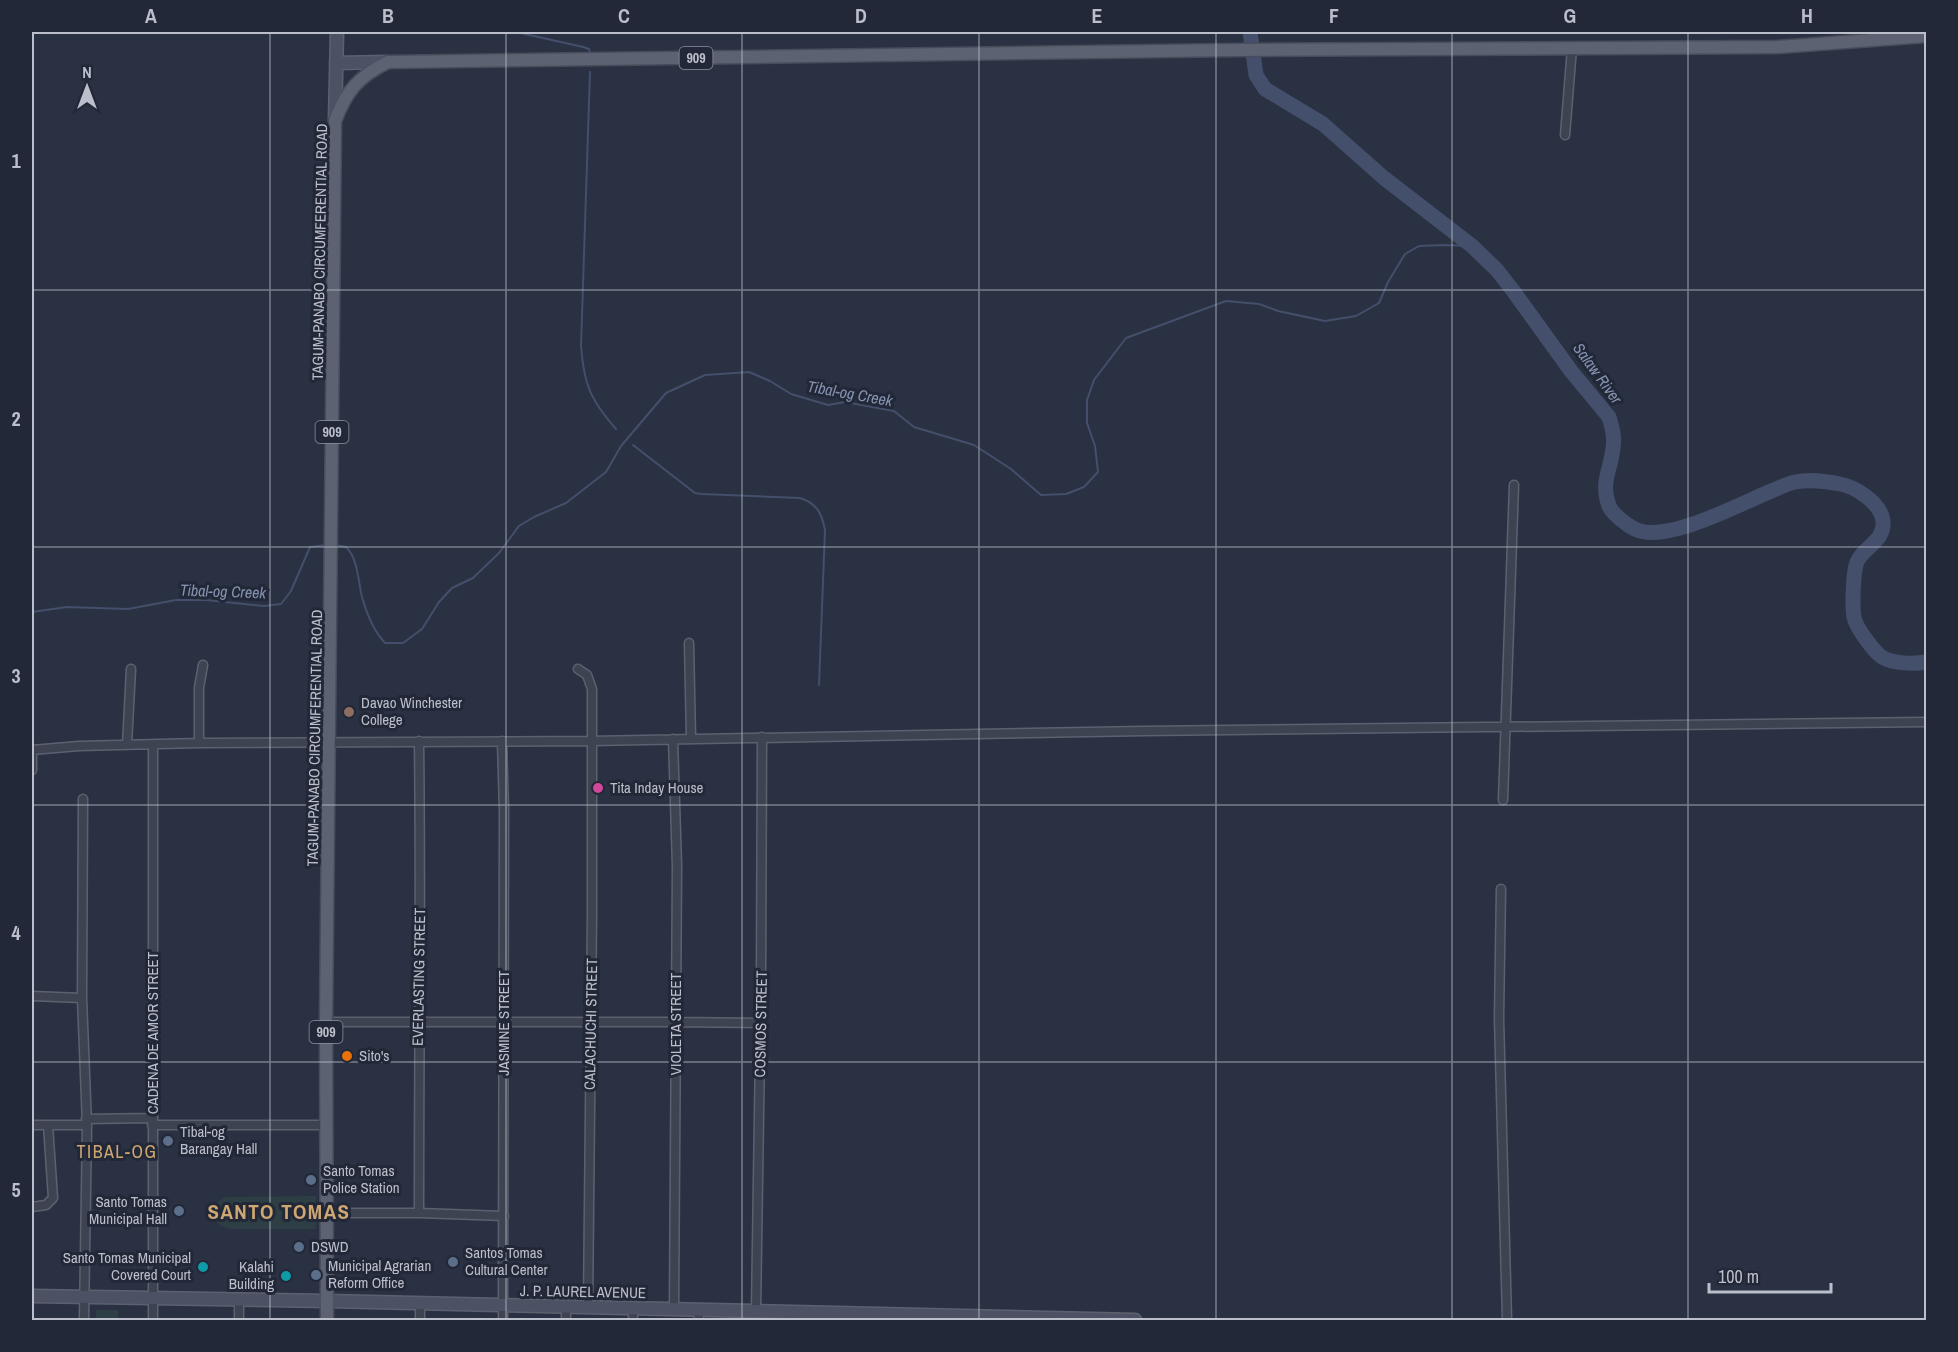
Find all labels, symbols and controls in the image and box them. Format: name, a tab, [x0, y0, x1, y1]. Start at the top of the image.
text: A	[145, 2, 157, 29]
text: B	[382, 2, 394, 29]
text: C	[618, 2, 630, 29]
text: D	[855, 2, 867, 29]
text: E	[1092, 2, 1103, 29]
text: F	[1329, 2, 1339, 29]
text: G	[1564, 2, 1576, 29]
text: H	[1801, 2, 1813, 29]
road number: 909	[680, 47, 712, 69]
north arrow	[57, 57, 117, 117]
text: N	[82, 61, 92, 83]
street label: TAGUM-PANABO CIRCUMFERENTIAL ROAD	[307, 123, 332, 381]
text: 1	[11, 147, 21, 174]
water label: Salaw River	[1568, 338, 1628, 409]
water label: Tibal-og Creek	[806, 375, 895, 411]
text: 2	[11, 405, 21, 432]
road number: 909	[316, 421, 348, 443]
water label: Tibal-og Creek	[180, 579, 267, 604]
street label: TAGUM-PANABO CIRCUMFERENTIAL ROAD	[302, 609, 327, 867]
text: 3	[11, 662, 21, 689]
place label: Davao Winchester College	[361, 692, 462, 730]
marker: Davao Winchester College	[342, 705, 356, 719]
place label: Tita Inday House	[610, 777, 704, 798]
marker: Tita Inday House	[591, 781, 605, 795]
street label: EVERLASTING STREET	[407, 907, 430, 1046]
text: 4	[11, 919, 21, 946]
street label: CADENA DE AMOR STREET	[142, 951, 163, 1114]
street label: CALACHUCHI STREET	[579, 957, 602, 1090]
street label: JASMINE STREET	[493, 970, 514, 1076]
street label: COSMOS STREET	[749, 970, 772, 1077]
street label: VIOLETA STREET	[665, 972, 686, 1075]
road number: 909	[310, 1021, 342, 1043]
place label: Sito's	[359, 1045, 389, 1066]
marker: Sito's	[340, 1049, 354, 1063]
place label: Tibal-og Barangay Hall	[180, 1121, 257, 1159]
marker: Tibal-og Barangay Hall	[161, 1134, 175, 1148]
district label: TIBAL-OG	[77, 1139, 157, 1164]
place label: Santo Tomas Police Station	[323, 1160, 400, 1198]
marker: Santo Tomas Police Station	[304, 1173, 318, 1187]
text: 5	[11, 1176, 21, 1203]
place label: Santo Tomas Municipal Hall	[89, 1191, 167, 1229]
district label: SANTO TOMAS	[207, 1197, 351, 1226]
marker: Santo Tomas Municipal Hall	[172, 1204, 186, 1218]
place label: DSWD	[311, 1236, 349, 1257]
marker: DSWD	[292, 1240, 306, 1254]
place label: Santos Tomas Cultural Center	[465, 1242, 548, 1280]
place label: Santo Tomas Municipal Covered Court	[63, 1247, 192, 1285]
place label: Municipal Agrarian Reform Office	[328, 1255, 431, 1293]
marker: Santos Tomas Cultural Center	[446, 1255, 460, 1269]
place label: Kalahi Building	[229, 1256, 274, 1294]
scale bar	[1709, 1256, 1830, 1294]
marker: Santo Tomas Municipal Covered Court	[196, 1260, 210, 1274]
text: 100 m	[1718, 1264, 1759, 1289]
marker: Municipal Agrarian Reform Office	[309, 1268, 323, 1282]
marker: Kalahi Building	[279, 1269, 293, 1283]
street label: J. P. LAUREL AVENUE	[520, 1280, 646, 1303]

